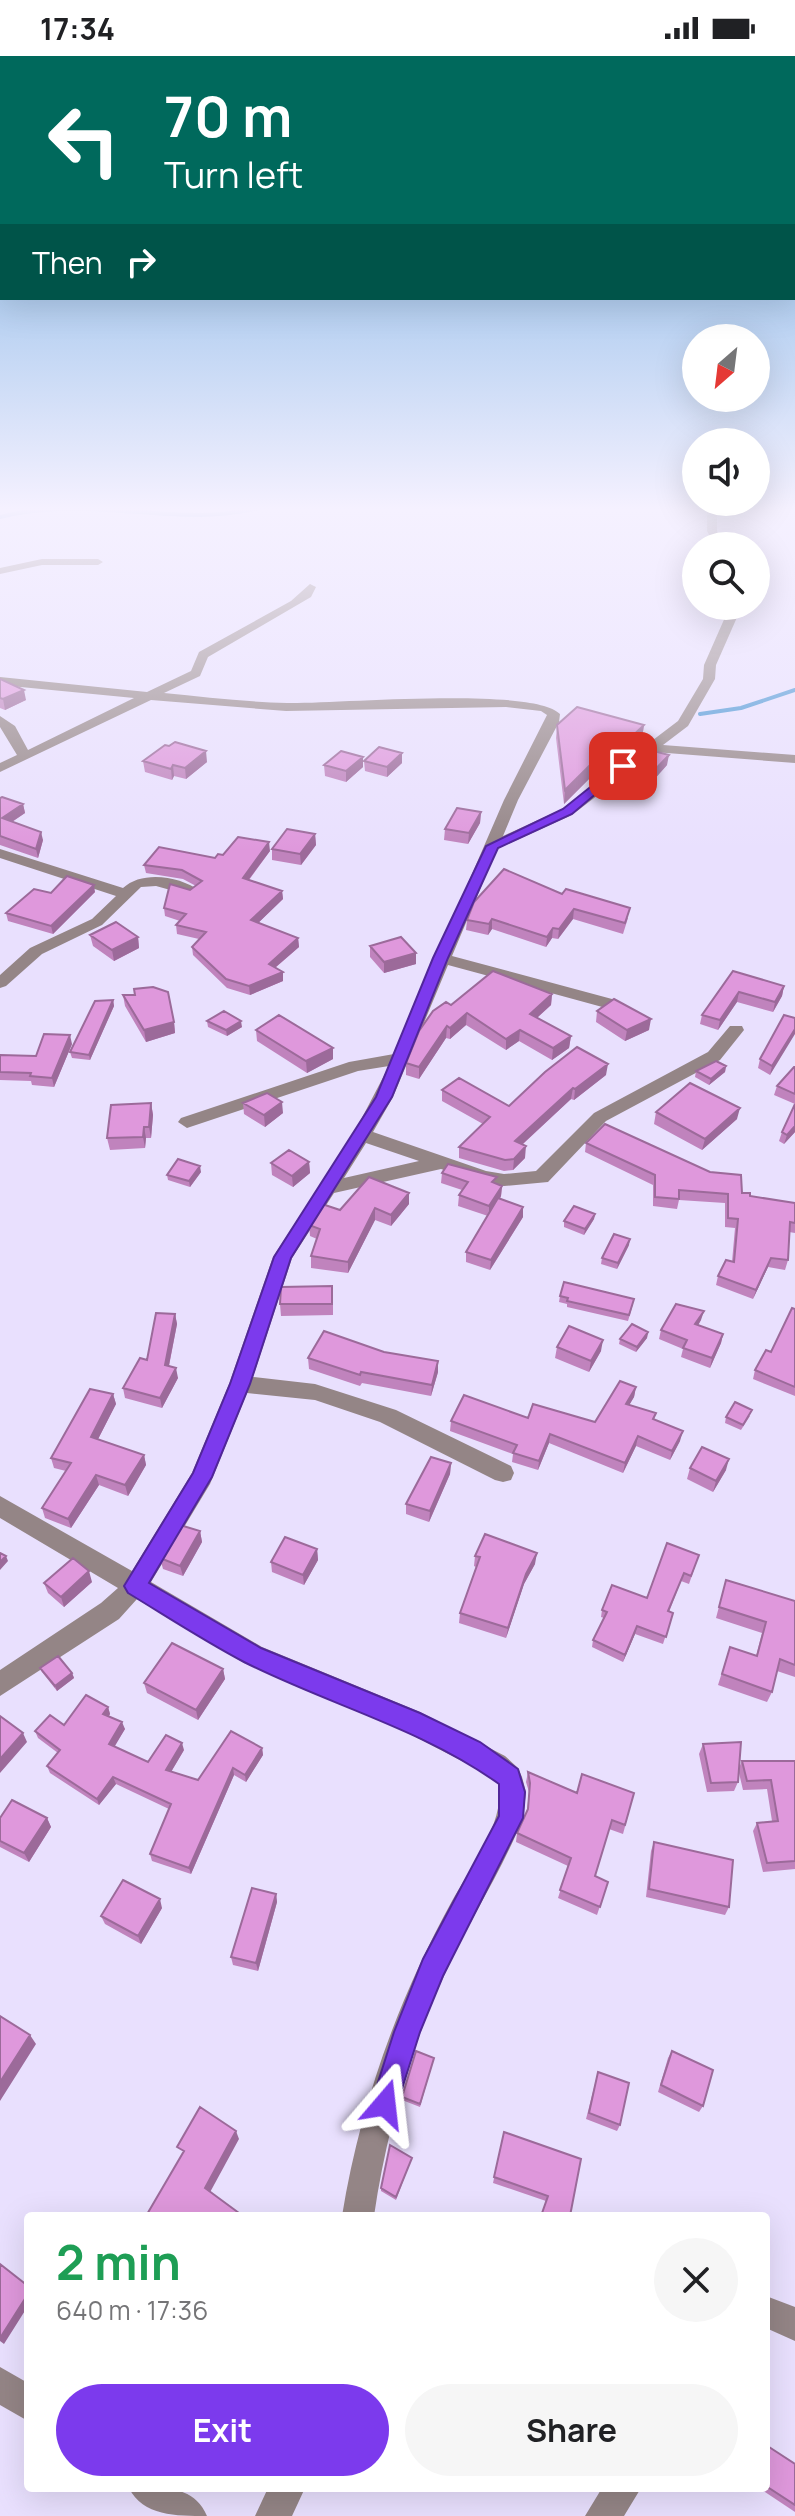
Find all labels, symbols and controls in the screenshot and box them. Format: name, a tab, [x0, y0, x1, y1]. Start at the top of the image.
text: 17:34	[40, 8, 115, 49]
text: 70 m	[164, 77, 292, 154]
icon: left	[32, 88, 136, 192]
text: Turn left	[164, 150, 303, 199]
icon: right	[119, 240, 163, 284]
text: Then	[32, 242, 103, 283]
north arrow	[682, 324, 770, 412]
map controls	[682, 324, 770, 620]
button: sound	[682, 428, 770, 516]
button: search	[682, 532, 770, 620]
pin	[589, 732, 657, 800]
icon: arrive	[601, 744, 645, 788]
position arrow	[343, 2062, 427, 2146]
text: 2 min	[56, 2229, 181, 2294]
button: close	[654, 2238, 738, 2322]
text: 640 m · 17:36	[56, 2292, 208, 2328]
button: Exit	[56, 2384, 389, 2476]
button: Share	[405, 2384, 738, 2476]

